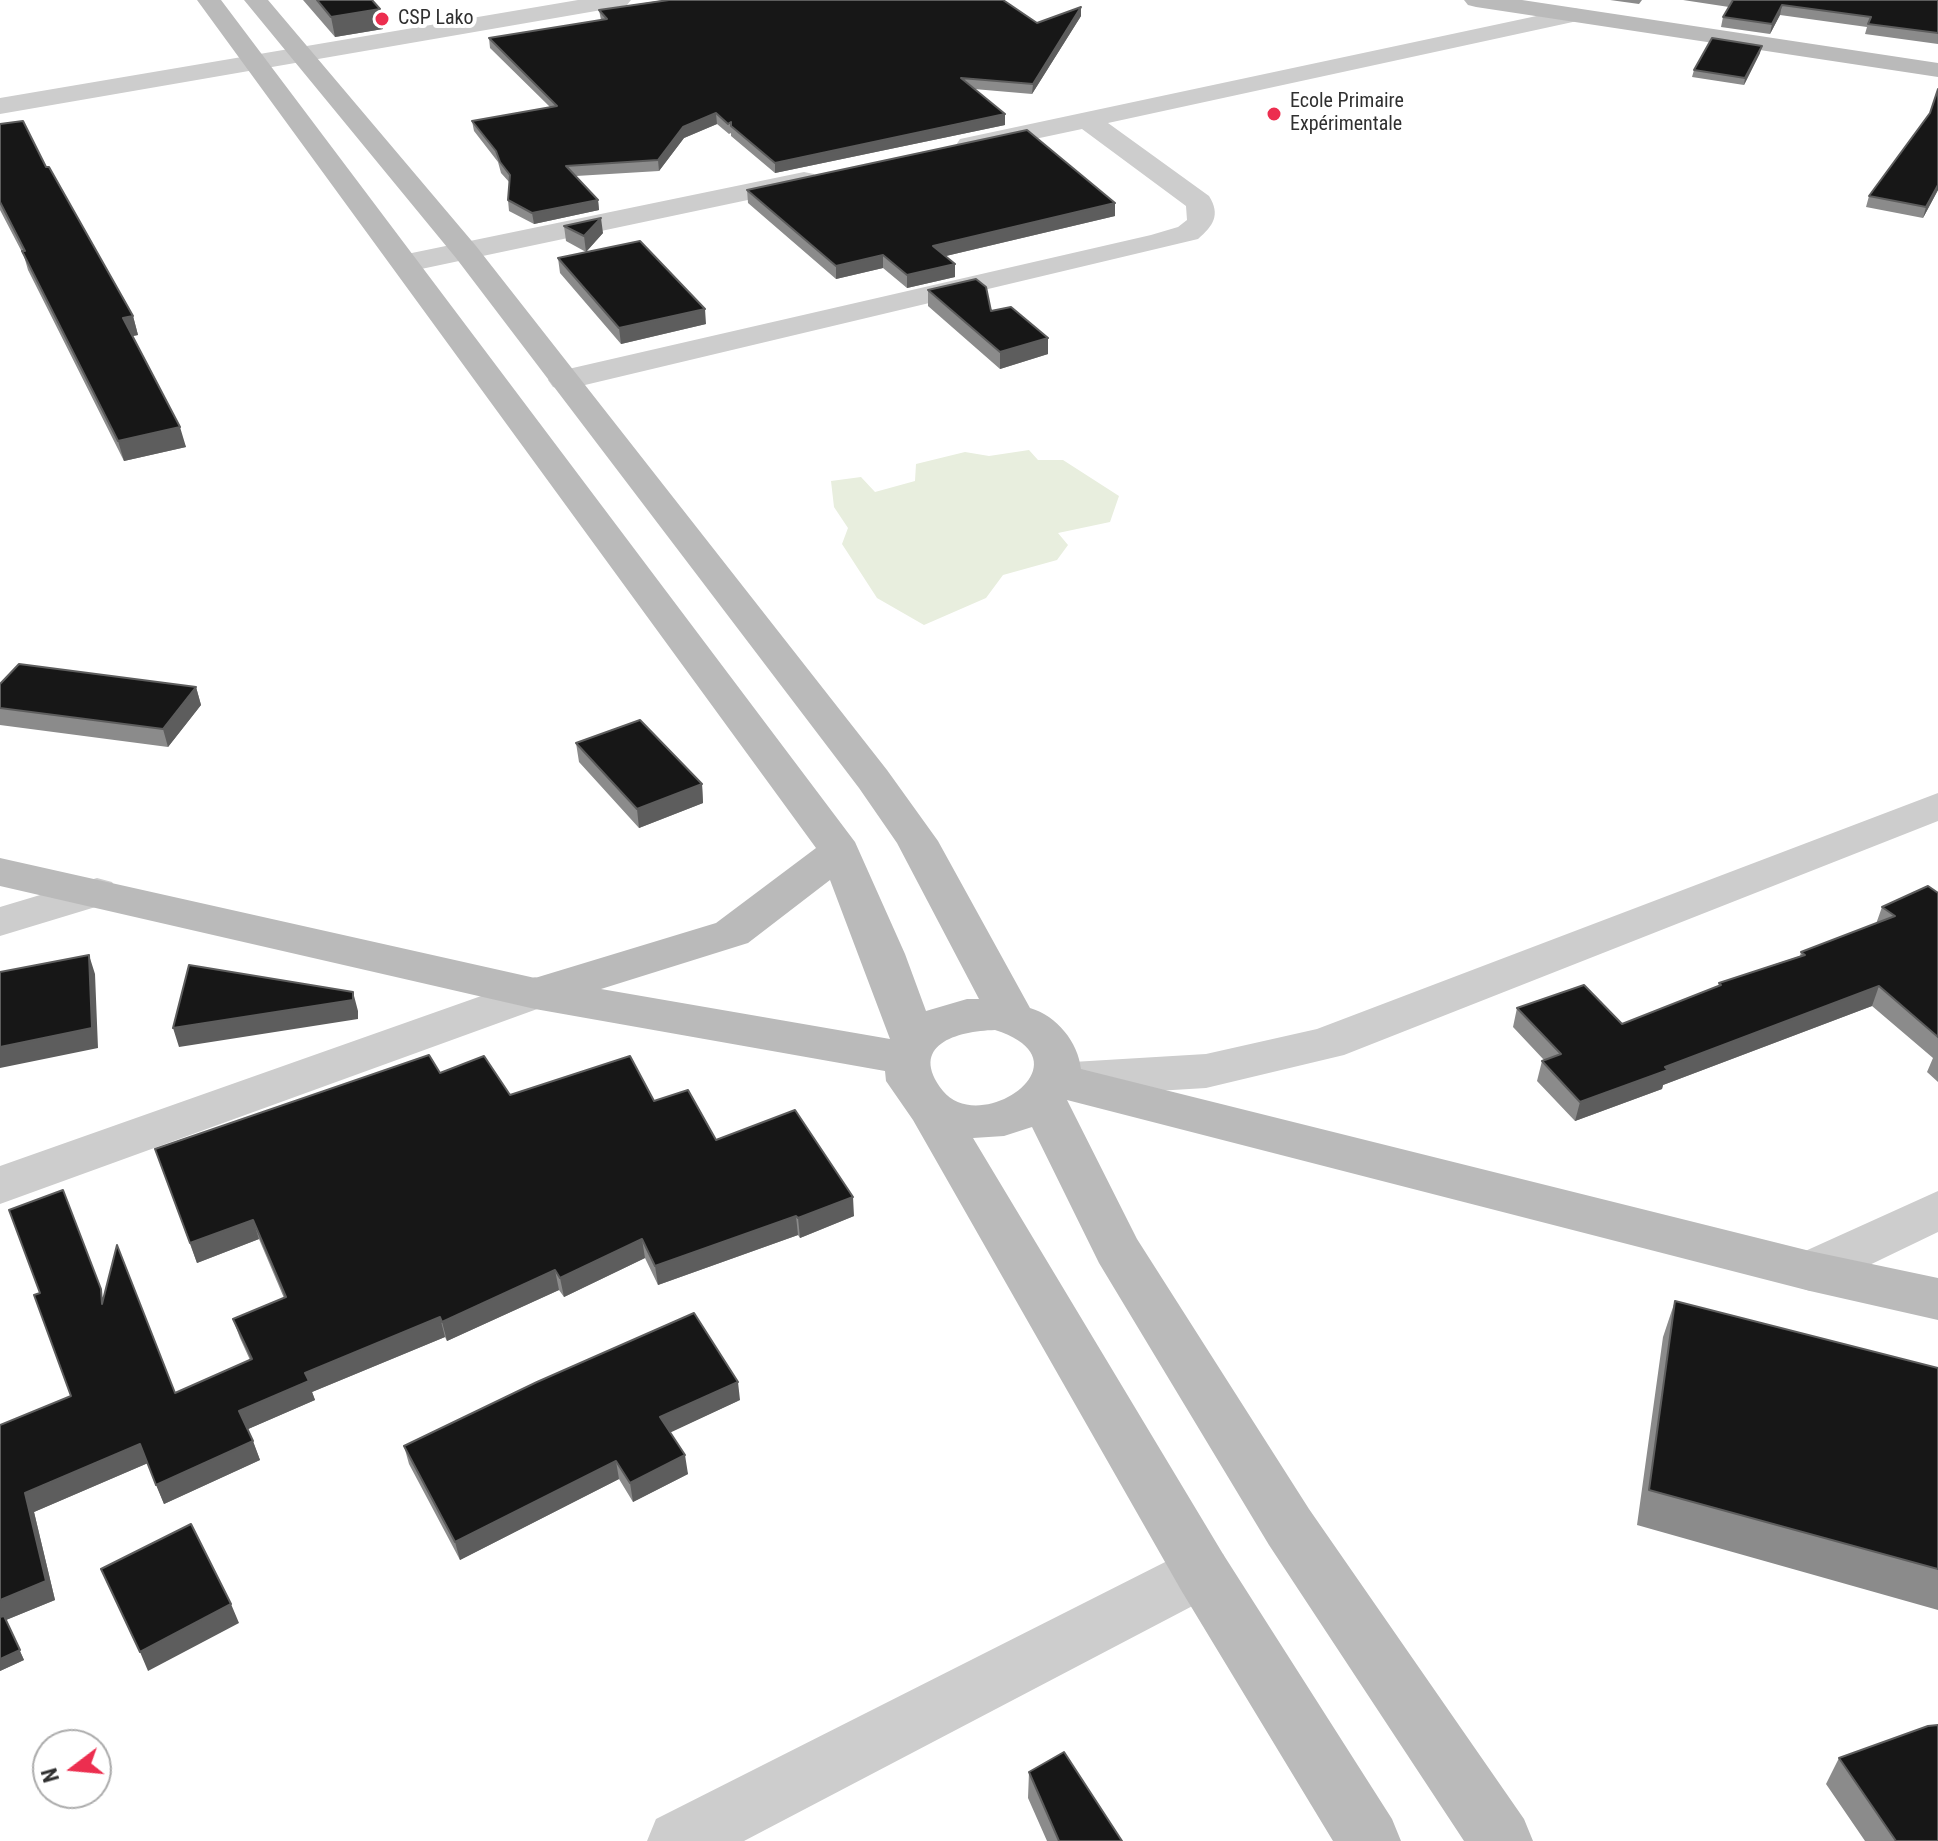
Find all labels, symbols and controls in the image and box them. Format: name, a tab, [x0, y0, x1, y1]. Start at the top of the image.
place label: CSP Lako	[398, 7, 474, 31]
marker: CSP Lako	[373, 10, 391, 28]
place label: Ecole Primaire Expérimentale	[1290, 90, 1404, 137]
marker: Ecole Primaire Expérimentale	[1265, 105, 1283, 123]
north arrow	[32, 1729, 112, 1809]
text: N	[36, 1765, 64, 1785]

